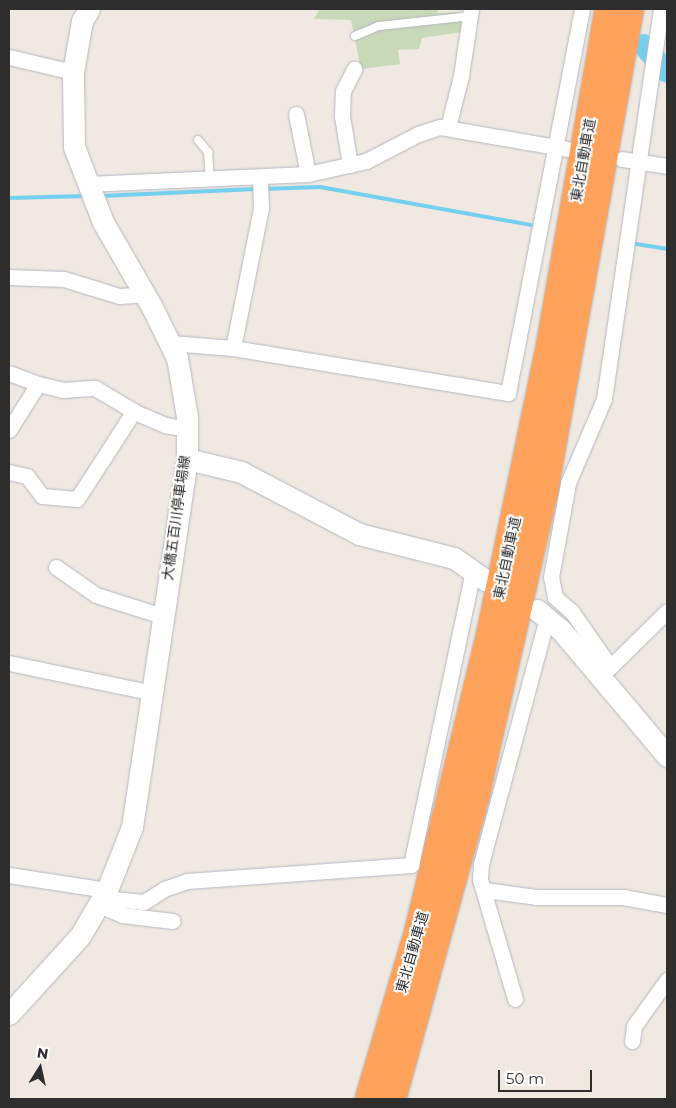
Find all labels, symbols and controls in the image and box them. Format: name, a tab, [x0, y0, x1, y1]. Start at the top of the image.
street label: 東北自動車道	[567, 117, 599, 203]
street label: 大橋五百川停車場線	[159, 454, 193, 582]
street label: 東北自動車道	[490, 515, 524, 601]
street label: 東北自動車道	[392, 909, 432, 995]
north arrow	[15, 1043, 65, 1093]
text: N	[35, 1043, 50, 1063]
scale bar	[501, 1060, 595, 1092]
text: 50 m	[506, 1069, 544, 1088]

